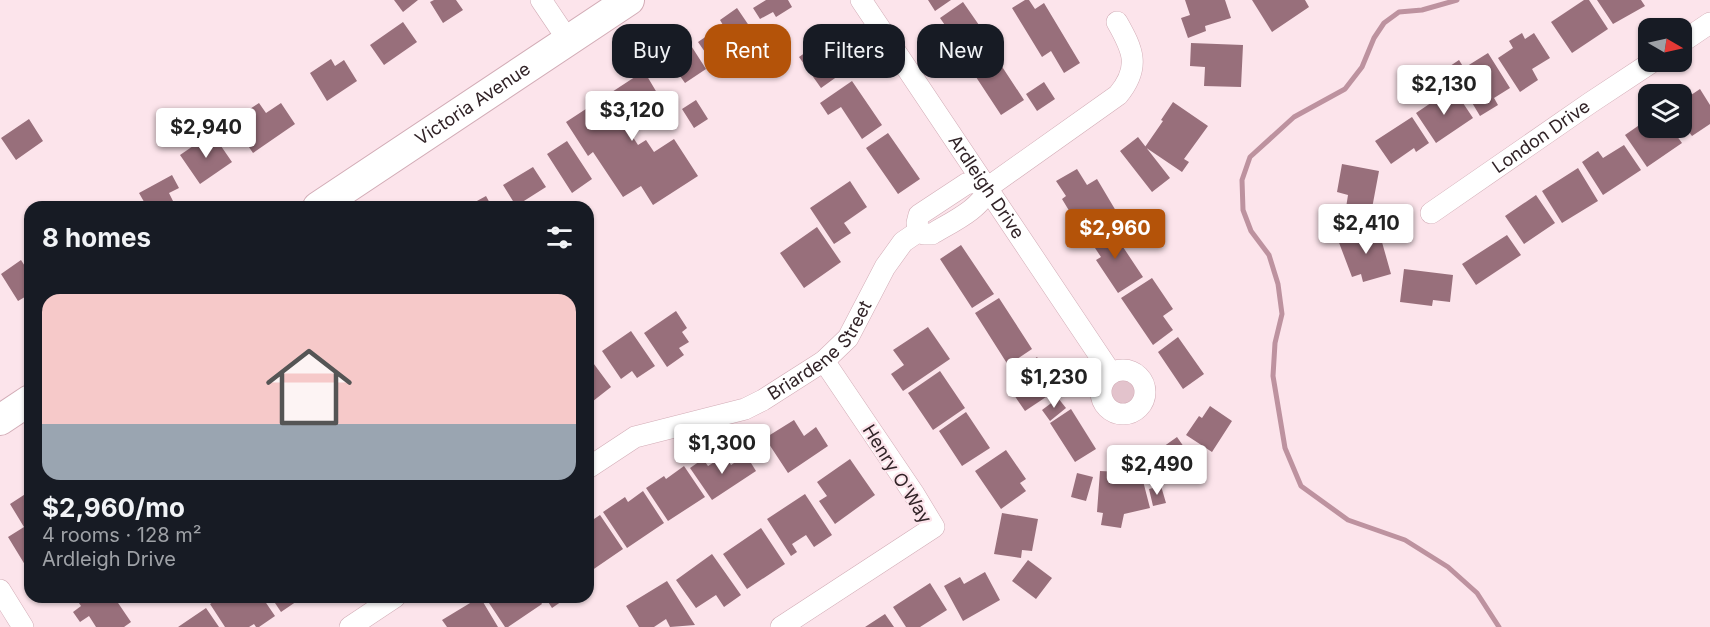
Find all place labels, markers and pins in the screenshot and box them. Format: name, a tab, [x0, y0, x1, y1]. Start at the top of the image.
pin: $2,130	[1395, 65, 1493, 116]
pin: $3,120	[583, 91, 681, 142]
pin: $2,940	[157, 108, 255, 159]
pin: $2,410	[1317, 204, 1415, 255]
pin: $2,960	[1066, 209, 1164, 260]
pin: $1,230	[1005, 358, 1103, 409]
pin: $1,300	[673, 424, 771, 475]
pin: $2,490	[1108, 445, 1206, 496]

